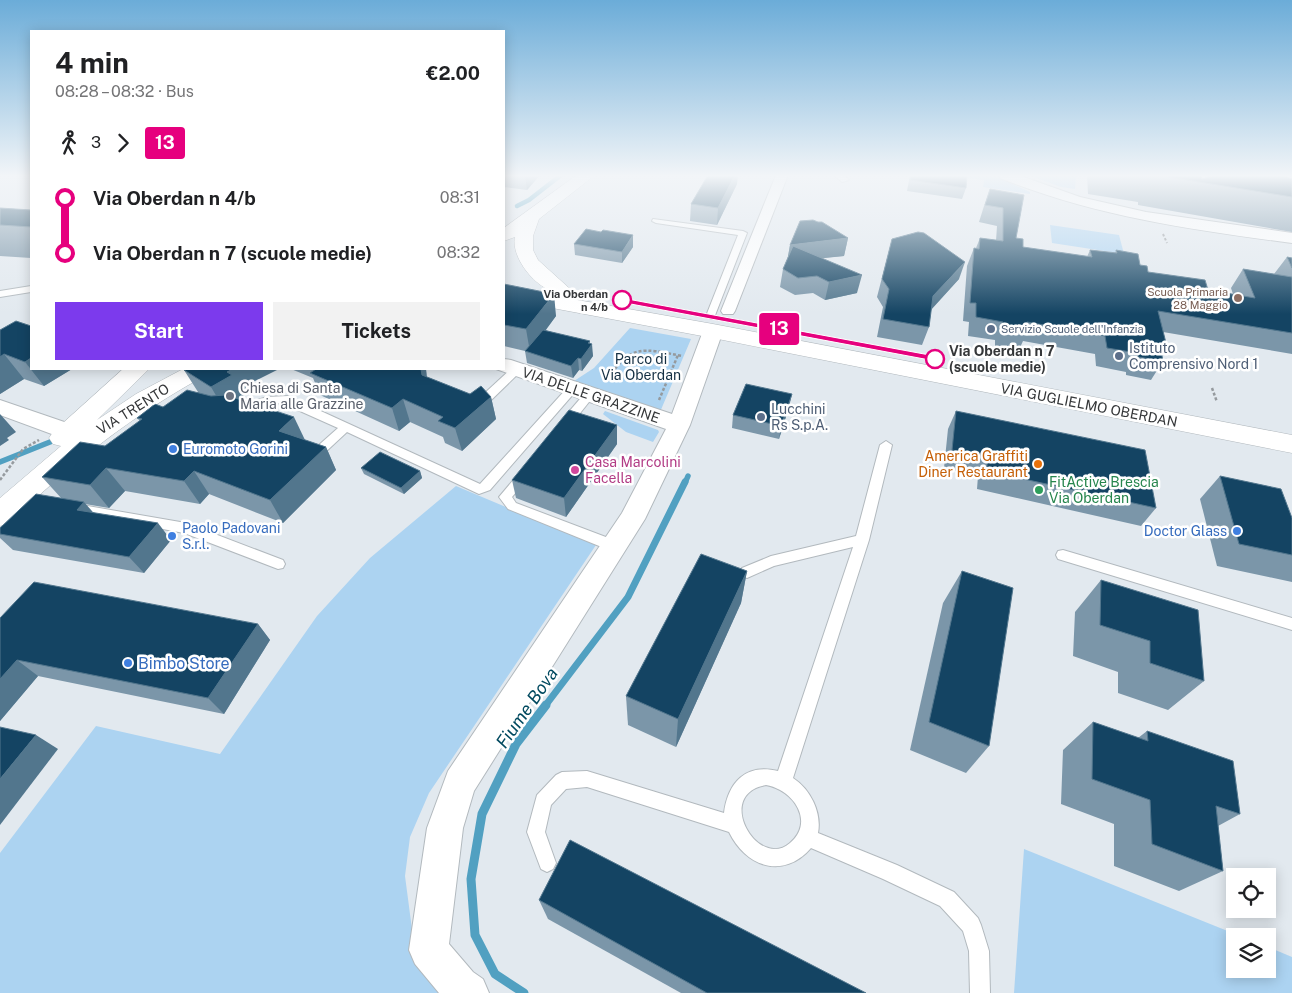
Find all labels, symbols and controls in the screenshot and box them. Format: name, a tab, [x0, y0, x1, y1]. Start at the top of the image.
text: 4 min	[55, 46, 129, 79]
text: €2.00	[426, 62, 480, 84]
text: 08:28 – 08:32 · Bus	[55, 82, 194, 101]
icon: walk	[55, 129, 83, 157]
icon: forward	[109, 129, 137, 157]
text: 13	[155, 132, 175, 153]
text: 3	[91, 133, 101, 152]
text: Via Oberdan n 4/b	[93, 187, 256, 209]
text: 08:31	[440, 188, 480, 207]
text: Via Oberdan n 7 (scuole medie)	[93, 242, 372, 264]
text: 08:32	[437, 243, 480, 262]
place label: Scuola Primaria 28 Maggio	[1147, 286, 1228, 311]
place label: Via Oberdan n 4/b	[543, 288, 608, 313]
marker: Via Oberdan n 4/b	[612, 290, 632, 310]
marker: Scuola Primaria 28 Maggio	[1232, 292, 1244, 304]
button: Start	[55, 302, 263, 360]
button: Tickets	[273, 302, 480, 360]
line badge: 13	[756, 313, 802, 345]
text: 13	[769, 318, 789, 339]
marker: Servizio Scuole dell'Infanzia	[985, 323, 997, 335]
place label: Servizio Scuole dell'Infanzia	[1001, 323, 1144, 335]
place label: Istituto Comprensivo Nord 1	[1129, 340, 1258, 372]
place label: Via Oberdan n 7 (scuole medie)	[949, 343, 1055, 375]
marker: Via Oberdan n 7 (scuole medie)	[925, 349, 945, 369]
marker: Istituto Comprensivo Nord 1	[1113, 350, 1125, 362]
park label: Parco di Via Oberdan	[601, 351, 681, 383]
street label: VIA DELLE GRAZZINE	[520, 364, 662, 426]
street label: VIA TRENTO	[94, 380, 172, 438]
place label: Chiesa di Santa Maria alle Grazzine	[240, 380, 364, 412]
street label: VIA GUGLIELMO OBERDAN	[999, 380, 1179, 430]
marker: Chiesa di Santa Maria alle Grazzine	[224, 390, 236, 402]
place label: Lucchini Rs S.p.A.	[771, 401, 828, 433]
marker: Lucchini Rs S.p.A.	[755, 411, 767, 423]
place label: Euromoto Gorini	[183, 441, 288, 457]
marker: Euromoto Gorini	[167, 443, 179, 455]
place label: America Graffiti Diner Restaurant	[918, 448, 1028, 480]
place label: Casa Marcolini Facella	[585, 454, 681, 486]
marker: America Graffiti Diner Restaurant	[1032, 458, 1044, 470]
marker: Casa Marcolini Facella	[569, 464, 581, 476]
place label: FitActive Brescia Via Oberdan	[1049, 474, 1159, 506]
marker: FitActive Brescia Via Oberdan	[1033, 484, 1045, 496]
place label: Paolo Padovani S.r.l.	[182, 520, 280, 552]
place label: Doctor Glass	[1144, 523, 1227, 539]
marker: Doctor Glass	[1231, 525, 1243, 537]
marker: Paolo Padovani S.r.l.	[166, 530, 178, 542]
place label: Bimbo Store	[138, 654, 230, 673]
marker: Bimbo Store	[122, 657, 134, 669]
water label: Fiume Bova	[491, 663, 562, 752]
map controls	[1226, 868, 1276, 978]
button: locate	[1226, 868, 1276, 918]
button: layers	[1226, 928, 1276, 978]

